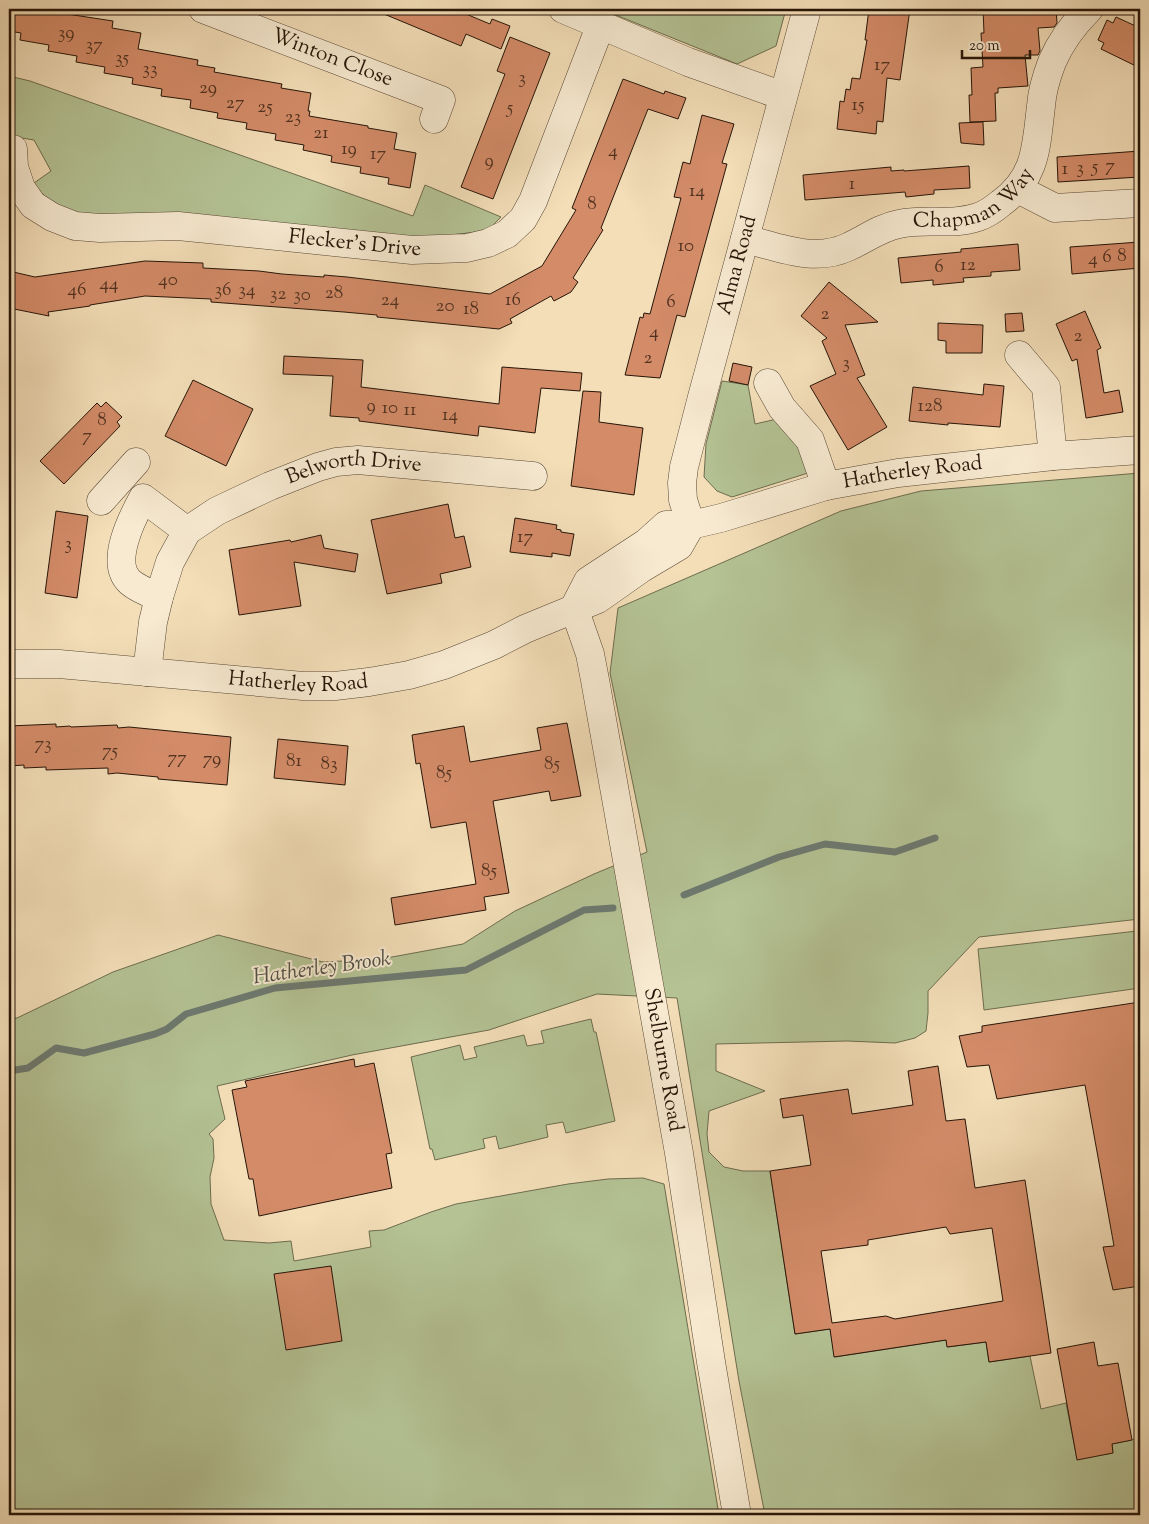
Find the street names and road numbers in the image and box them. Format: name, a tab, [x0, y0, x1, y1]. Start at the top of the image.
street label: Winton Close	[267, 21, 397, 95]
street label: Chapman Way	[913, 163, 1043, 237]
street label: Alma Road	[710, 212, 765, 318]
street label: Flecker's Drive	[287, 222, 422, 265]
street label: Belworth Drive	[282, 445, 423, 493]
street label: Hatherley Road	[841, 449, 984, 498]
street label: Hatherley Road	[227, 664, 370, 701]
street label: Shelburne Road	[635, 986, 690, 1134]

